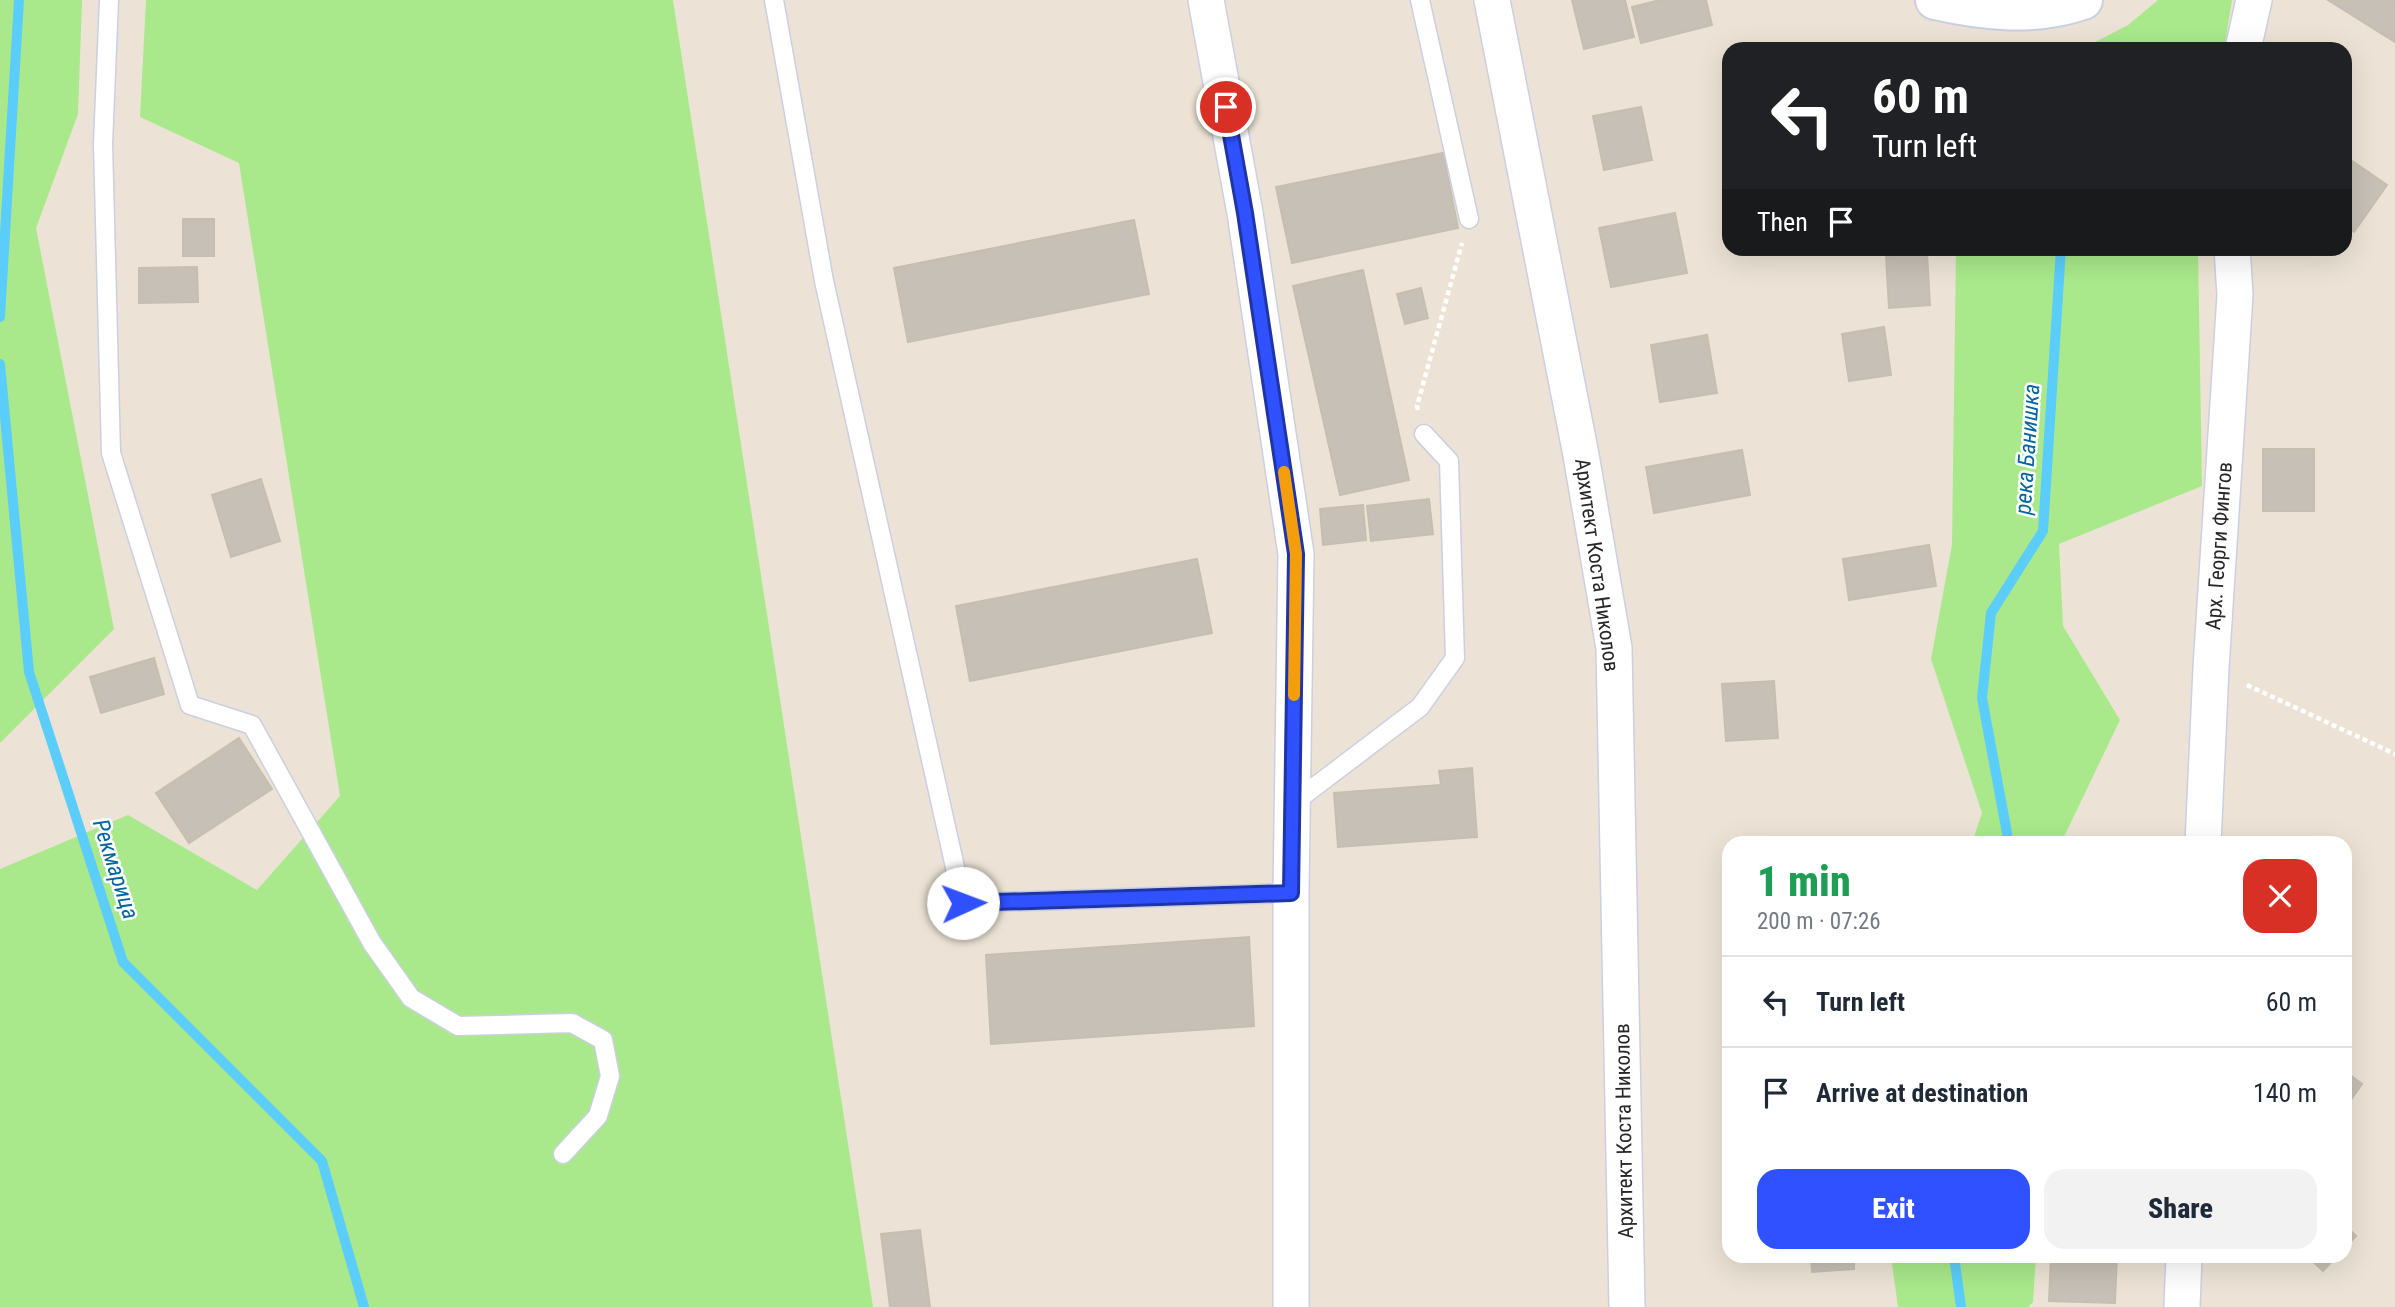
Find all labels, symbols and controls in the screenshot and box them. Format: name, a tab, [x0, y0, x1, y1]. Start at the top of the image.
text: 60 m	[1872, 68, 1969, 125]
icon: left	[1757, 70, 1848, 161]
pin	[1196, 77, 1256, 137]
icon: arrive	[1207, 88, 1245, 126]
text: Turn left	[1872, 127, 1977, 165]
icon: arrive	[1822, 203, 1860, 241]
text: Then	[1757, 207, 1808, 237]
water label: река Банишка	[2009, 383, 2046, 516]
street label: Архитект Коста Николов	[1570, 457, 1624, 673]
street label: Арх. Георги Фингов	[2201, 461, 2237, 631]
water label: Рекмарица	[87, 816, 144, 922]
text: 1 min	[1757, 857, 1851, 906]
button: close	[2243, 859, 2317, 933]
position arrow	[926, 866, 1000, 940]
text: 200 m · 07:26	[1757, 908, 1881, 935]
icon: left	[1757, 983, 1795, 1021]
text: Turn left	[1816, 987, 1905, 1017]
text: 60 m	[2266, 987, 2317, 1017]
street label: Архитект Коста Николов	[1610, 1023, 1638, 1239]
icon: arrive	[1757, 1074, 1795, 1112]
text: Arrive at destination	[1816, 1078, 2028, 1108]
text: 140 m	[2253, 1078, 2317, 1108]
button: Exit	[1757, 1169, 2030, 1249]
button: Share	[2044, 1169, 2317, 1249]

